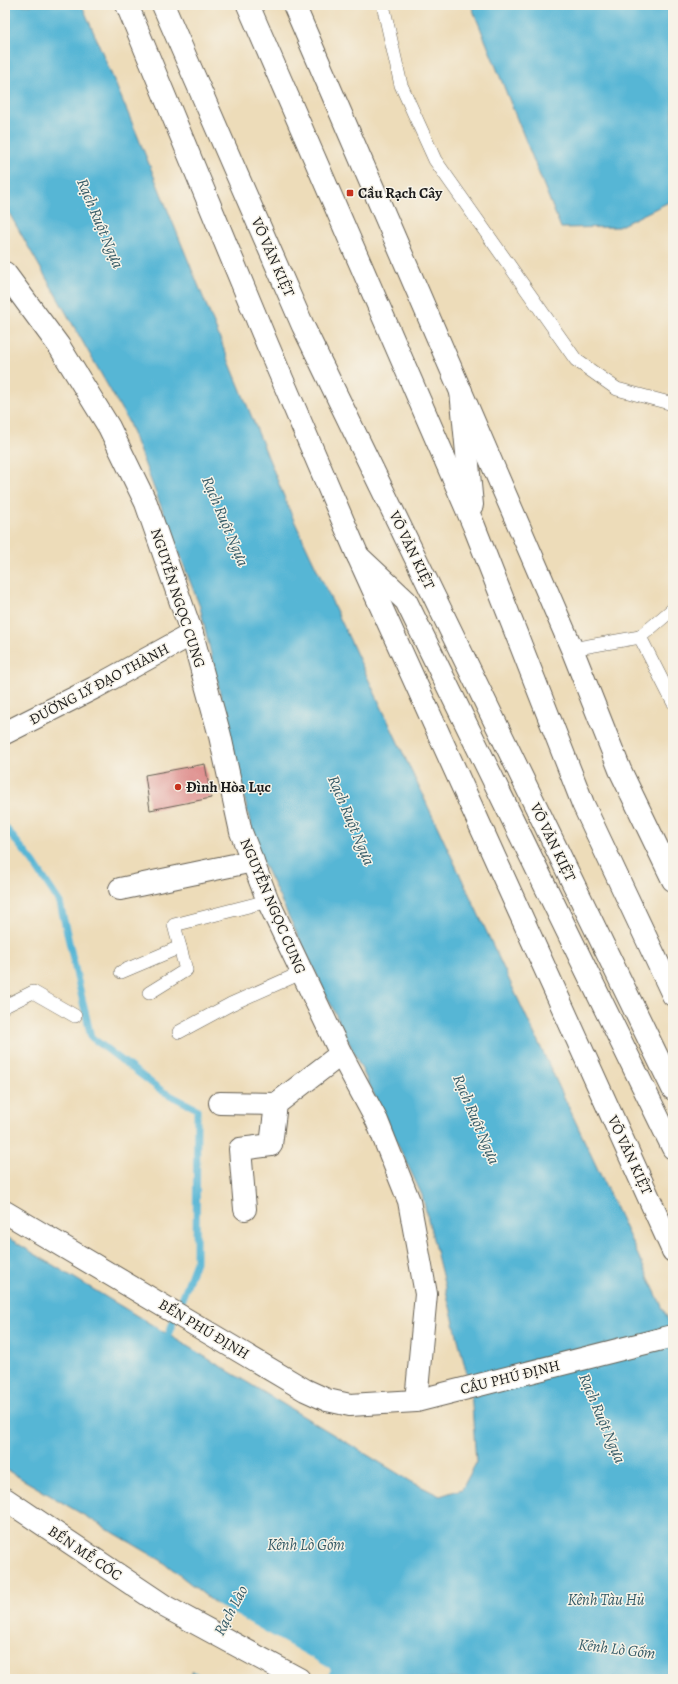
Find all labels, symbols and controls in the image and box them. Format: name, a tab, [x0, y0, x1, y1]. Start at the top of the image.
water label: Rạch Ruột Ngựa	[71, 175, 129, 272]
place label: Cầu Rạch Cây	[358, 183, 443, 203]
marker: Cầu Rạch Cây	[345, 188, 355, 198]
street label: VÕ VĂN KIỆT	[246, 213, 300, 301]
water label: Rạch Ruột Ngựa	[196, 473, 254, 570]
street label: VÕ VĂN KIỆT	[384, 507, 440, 593]
street label: NGUYỄN NGỌC CUNG	[146, 526, 210, 670]
street label: ĐƯỜNG LÝ ĐẠO THÀNH	[25, 639, 173, 729]
water label: Rạch Ruột Ngựa	[322, 772, 380, 869]
place label: Đình Hòa Lục	[186, 777, 271, 797]
marker: Đình Hòa Lục	[173, 782, 183, 792]
street label: VÕ VĂN KIỆT	[525, 799, 581, 885]
street label: NGUYỄN NGỌC CUNG	[235, 835, 311, 977]
water label: Rạch Ruột Ngựa	[447, 1071, 505, 1168]
street label: VÕ VĂN KIỆT	[603, 1111, 657, 1198]
street label: BẾN PHÚ ĐỊNH	[155, 1294, 253, 1364]
street label: CẦU PHÚ ĐỊNH	[458, 1355, 562, 1399]
water label: Rạch Ruột Ngựa	[573, 1370, 631, 1467]
street label: BẾN MỄ CỐC	[44, 1521, 126, 1585]
water label: Kênh Lò Gốm	[267, 1534, 345, 1556]
water label: Rạch Lào	[209, 1581, 253, 1639]
water label: Kênh Tàu Hủ	[567, 1589, 645, 1611]
water label: Kênh Lò Gốm	[577, 1633, 657, 1665]

